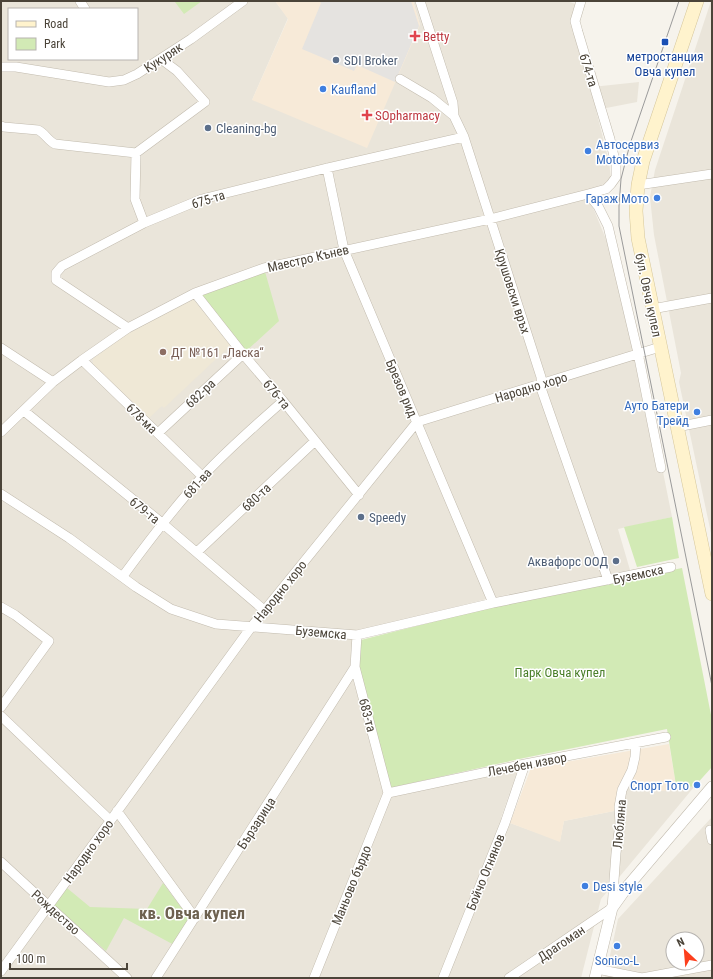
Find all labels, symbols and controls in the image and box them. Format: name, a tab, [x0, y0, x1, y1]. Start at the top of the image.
legend	[8, 8, 138, 60]
text: Road	[44, 17, 68, 31]
place label: Betty	[423, 29, 450, 44]
marker: Betty	[410, 31, 420, 41]
text: Park	[44, 37, 66, 51]
marker: метростанция Овча купел	[660, 37, 670, 47]
street label: Кукуряк	[141, 39, 186, 75]
place label: метростанция Овча купел	[627, 49, 703, 79]
street label: 674-та	[576, 52, 601, 89]
place label: SDI Broker	[344, 53, 398, 68]
marker: SDI Broker	[331, 55, 341, 65]
place label: Kaufland	[331, 82, 376, 97]
marker: Kaufland	[318, 84, 328, 94]
place label: SOpharmacy	[375, 108, 440, 123]
marker: SOpharmacy	[362, 110, 372, 120]
place label: Cleaning-bg	[216, 121, 277, 136]
marker: Cleaning-bg	[203, 123, 213, 133]
place label: Автосервиз Motobox	[596, 137, 659, 167]
marker: Автосервиз Motobox	[583, 146, 593, 156]
street label: 675-та	[190, 187, 227, 212]
place label: Гараж Мото	[586, 191, 649, 206]
marker: Гараж Мото	[652, 193, 662, 203]
street label: Маестро Кънев	[266, 242, 350, 275]
street label: Крушовски връх	[492, 247, 533, 336]
street label: бул. Овча купел	[632, 252, 665, 338]
place label: ДГ №161 „Ласка“	[171, 345, 264, 360]
marker: ДГ №161 „Ласка“	[158, 347, 168, 357]
street label: Брезов рид	[383, 357, 420, 419]
street label: Народно хоро	[493, 369, 569, 406]
street label: 682-ра	[182, 376, 218, 411]
street label: 676-та	[260, 376, 293, 412]
place label: Ауто Батери Трейд	[624, 398, 689, 428]
street label: 678-ма	[123, 400, 160, 437]
marker: Ауто Батери Трейд	[692, 407, 702, 417]
street label: 681-ва	[180, 465, 215, 501]
street label: 680-та	[239, 480, 274, 514]
street label: 679-та	[127, 494, 163, 527]
place label: Speedy	[369, 510, 407, 525]
marker: Speedy	[356, 512, 366, 522]
place label: Аквафорс ООД	[527, 554, 608, 569]
marker: Аквафорс ООД	[611, 556, 621, 566]
street label: Народно хоро	[251, 557, 310, 625]
street label: Буземска	[611, 562, 665, 587]
street label: Буземска	[295, 623, 347, 642]
park label: Парк Овча купел	[515, 665, 605, 680]
street label: 683-та	[356, 697, 379, 734]
street label: Лечебен извор	[486, 749, 568, 780]
place label: Спорт Тото	[630, 778, 689, 793]
marker: Спорт Тото	[692, 780, 702, 790]
street label: Бързарица	[234, 795, 279, 852]
street label: Любляна	[610, 799, 629, 849]
street label: Народно хоро	[60, 817, 116, 886]
street label: Бойчо Огнянов	[463, 832, 508, 913]
street label: Маньово бърдо	[329, 843, 374, 927]
place label: Desi style	[593, 879, 643, 894]
marker: Desi style	[580, 881, 590, 891]
street label: Рождество	[28, 887, 83, 938]
district label: кв. Овча купел	[139, 903, 245, 923]
street label: Драгоман	[535, 922, 588, 965]
north arrow	[665, 931, 705, 971]
text: N	[675, 935, 687, 950]
marker: Sonico-L	[612, 941, 622, 951]
scale bar	[10, 945, 127, 971]
text: 100 m	[16, 952, 46, 966]
place label: Sonico-L	[595, 953, 639, 968]

